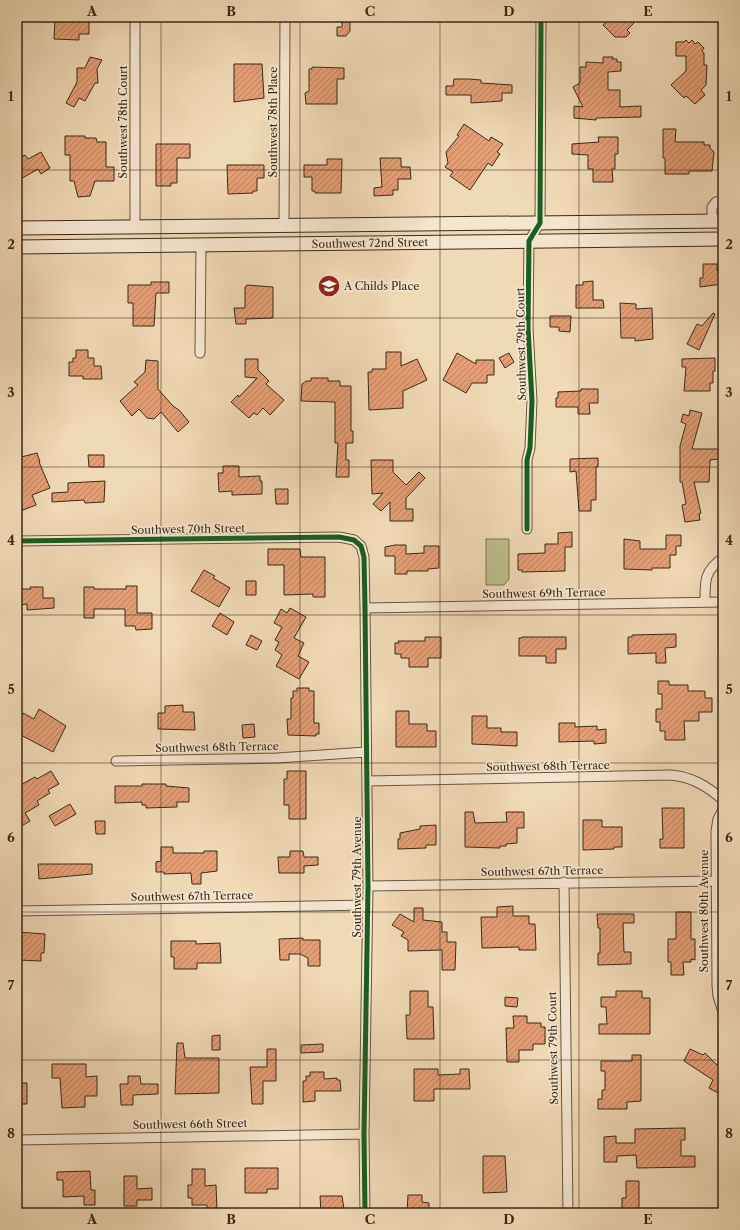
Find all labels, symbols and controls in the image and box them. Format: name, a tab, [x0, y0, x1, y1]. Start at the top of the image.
text: A	[86, 3, 98, 19]
text: B	[226, 3, 236, 19]
text: C	[365, 3, 375, 19]
text: D	[503, 3, 515, 19]
text: E	[643, 3, 653, 19]
street label: Southwest 78th Court	[116, 65, 130, 179]
street label: Southwest 78th Place	[266, 66, 280, 178]
text: 1	[8, 88, 14, 104]
text: 1	[726, 88, 732, 104]
street label: Southwest 72nd Street	[312, 235, 428, 251]
text: 2	[7, 236, 15, 252]
text: 2	[725, 236, 733, 252]
school or university icon: A Childs Place	[316, 273, 342, 299]
place label: A Childs Place	[343, 279, 419, 293]
street label: Southwest 79th Court	[513, 287, 529, 401]
text: 3	[7, 384, 15, 400]
text: 3	[725, 384, 733, 400]
street label: Southwest 70th Street	[131, 521, 245, 537]
text: 4	[7, 532, 15, 548]
text: 4	[725, 532, 733, 548]
street label: Southwest 69th Terrace	[482, 585, 606, 601]
text: 5	[7, 681, 15, 697]
text: 5	[725, 681, 733, 697]
street label: Southwest 68th Terrace	[155, 739, 279, 755]
street label: Southwest 68th Terrace	[486, 758, 610, 774]
street label: Southwest 79th Avenue	[350, 816, 364, 938]
text: 6	[7, 829, 15, 845]
text: 6	[725, 829, 733, 845]
street label: Southwest 80th Avenue	[697, 850, 711, 972]
street label: Southwest 67th Terrace	[481, 863, 603, 879]
street label: Southwest 67th Terrace	[131, 888, 253, 904]
text: 7	[8, 977, 15, 993]
text: 7	[726, 977, 733, 993]
street label: Southwest 79th Court	[545, 991, 561, 1105]
street label: Southwest 66th Street	[132, 1116, 248, 1132]
text: 8	[7, 1125, 15, 1141]
text: 8	[725, 1125, 733, 1141]
text: A	[86, 1211, 98, 1227]
text: B	[226, 1211, 236, 1227]
text: C	[365, 1211, 375, 1227]
text: D	[503, 1211, 515, 1227]
text: E	[643, 1211, 653, 1227]

